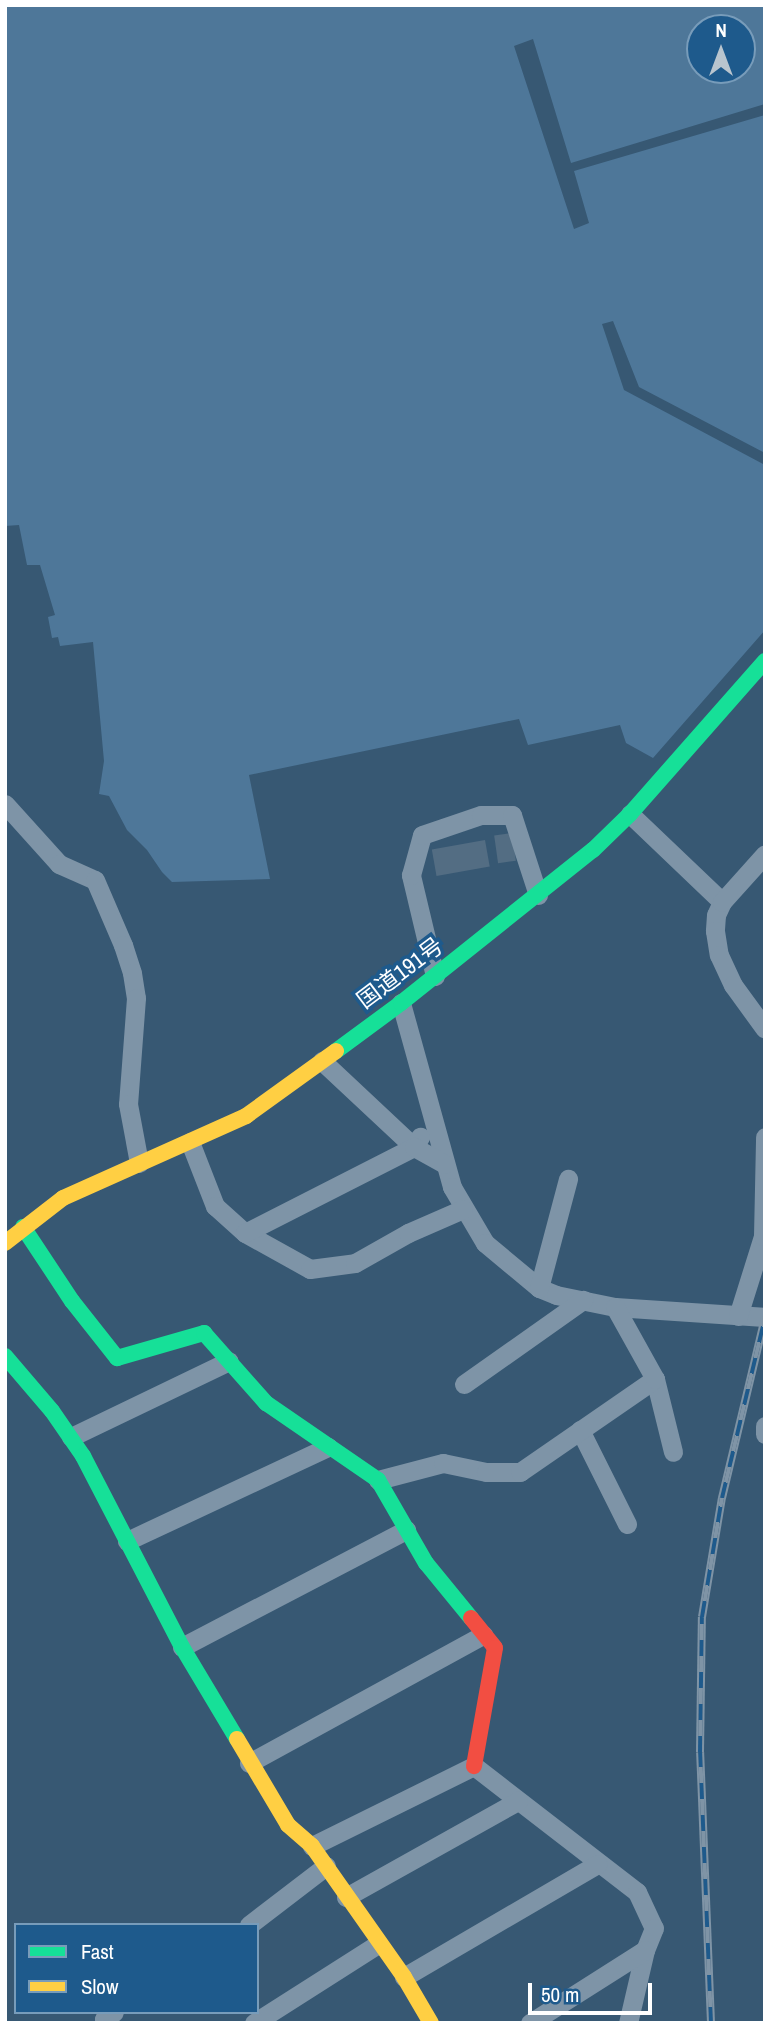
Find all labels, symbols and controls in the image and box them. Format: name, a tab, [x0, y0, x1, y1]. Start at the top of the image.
north arrow	[686, 14, 756, 84]
text: N	[715, 17, 727, 43]
street label: 国道191号	[352, 932, 448, 1014]
legend	[14, 1923, 259, 2014]
text: Fast	[81, 1937, 114, 1966]
scale bar	[532, 1968, 656, 2012]
text: Slow	[81, 1972, 118, 2001]
text: 50 m	[541, 1980, 579, 2009]

